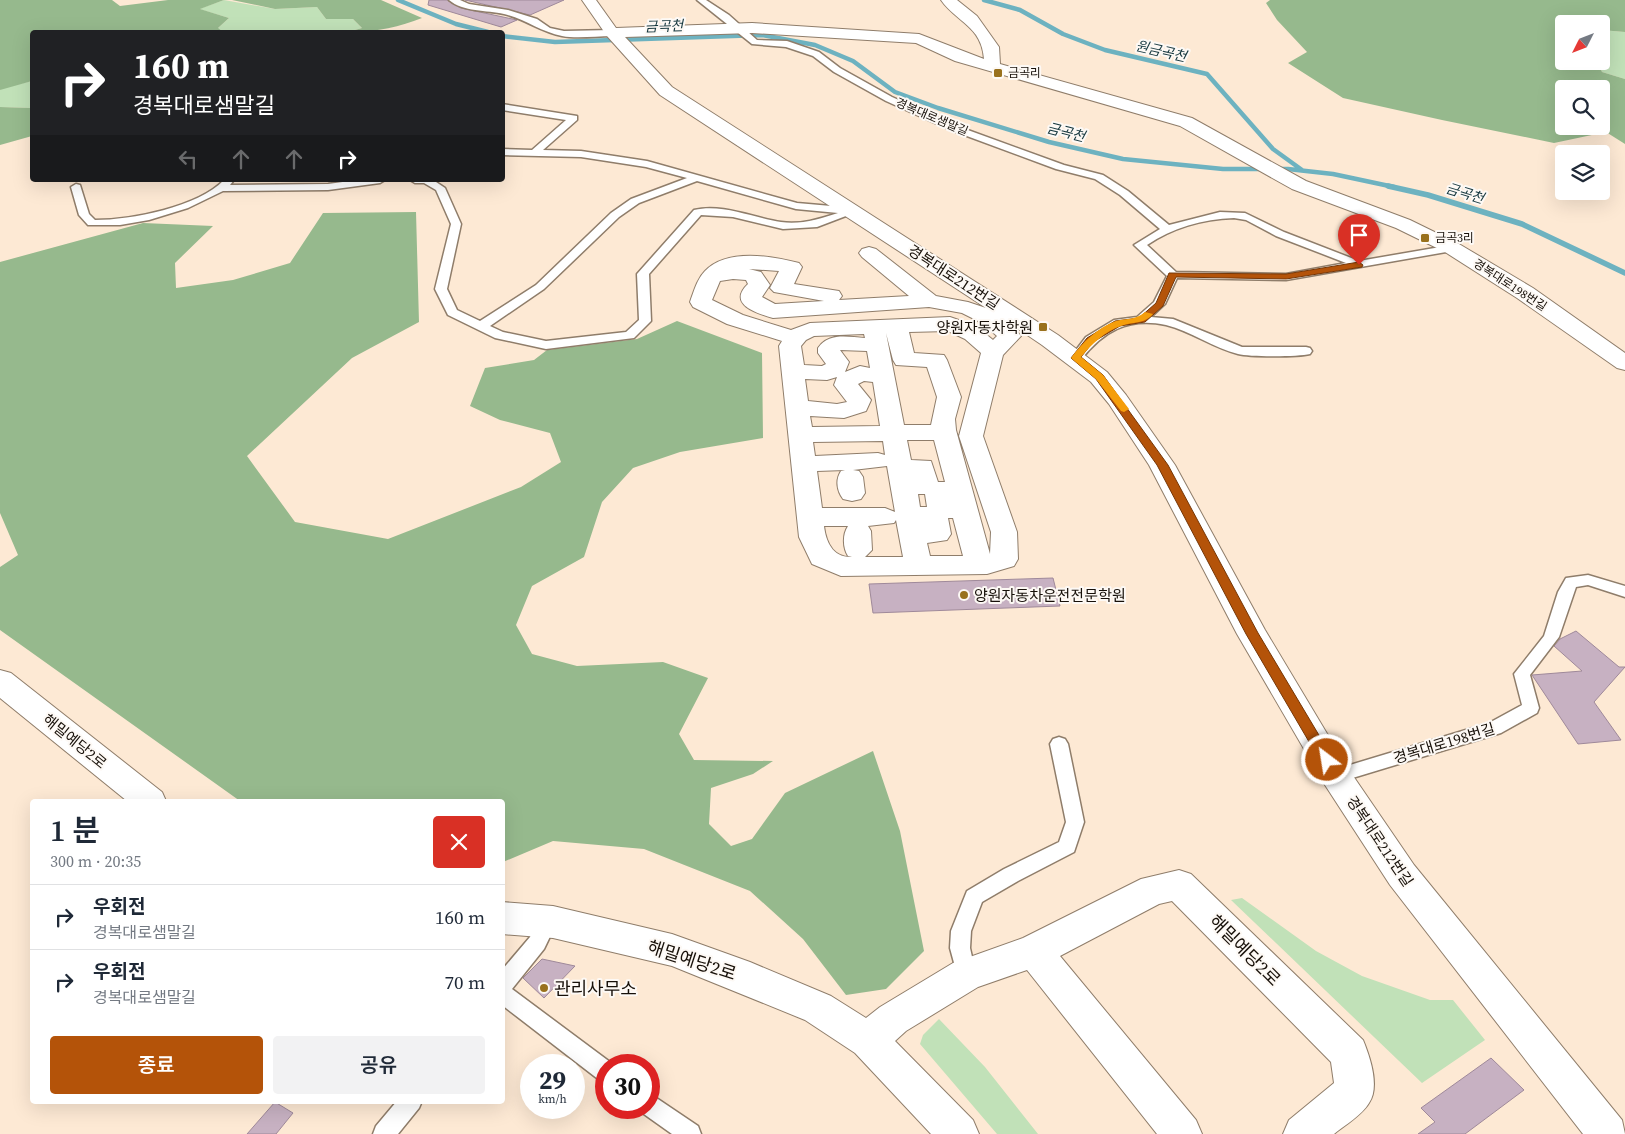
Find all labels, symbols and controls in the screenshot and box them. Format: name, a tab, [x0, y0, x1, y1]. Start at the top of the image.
water label: 금곡천	[644, 15, 685, 37]
north arrow	[1555, 15, 1610, 70]
map controls	[1555, 15, 1610, 200]
water label: 원금곡천	[1134, 35, 1189, 67]
text: 160 m	[133, 42, 229, 90]
icon: right	[50, 50, 115, 115]
place label: 금곡리	[1008, 65, 1041, 81]
marker: 금곡리	[992, 67, 1004, 79]
button: search	[1555, 80, 1610, 135]
text: 경복대로샘말길	[133, 90, 275, 120]
street label: 경복대로샘말길	[893, 95, 971, 139]
water label: 금곡천	[1045, 118, 1088, 147]
icon: left	[174, 145, 202, 173]
icon: ahead	[227, 145, 255, 173]
icon: ahead	[280, 145, 308, 173]
icon: right	[333, 145, 361, 173]
button: layers	[1555, 145, 1610, 200]
water label: 금곡천	[1444, 178, 1487, 209]
pin	[1338, 214, 1380, 265]
icon: arrive	[1345, 221, 1373, 249]
place label: 금곡3리	[1435, 230, 1474, 246]
marker: 금곡3리	[1419, 232, 1431, 244]
street label: 경복대로212번길	[904, 240, 1004, 314]
street label: 경복대로198번길	[1470, 255, 1550, 315]
place label: 양원자동차학원	[936, 317, 1033, 338]
marker: 양원자동차학원	[1037, 321, 1049, 333]
place label: 양원자동차운전전문학원	[974, 585, 1126, 606]
marker: 양원자동차운전전문학원	[958, 589, 970, 601]
street label: 해밀예당2로	[39, 709, 111, 773]
street label: 경복대로198번길	[1391, 718, 1497, 768]
position arrow	[1300, 733, 1352, 785]
street label: 경복대로212번길	[1342, 791, 1418, 891]
text: 1 분	[50, 810, 100, 851]
button: close	[433, 816, 485, 868]
text: 300 m · 20:35	[50, 850, 141, 872]
text: 우회전	[93, 893, 145, 919]
icon: right	[50, 903, 78, 931]
text: 160 m	[435, 904, 485, 930]
street label: 해밀예당2로	[1204, 909, 1286, 991]
text: 경복대로샘말길	[93, 921, 196, 943]
street label: 해밀예당2로	[644, 934, 740, 986]
text: 우회전	[93, 958, 145, 984]
icon: right	[50, 968, 78, 996]
text: 70 m	[444, 969, 485, 995]
place label: 관리사무소	[554, 976, 637, 1001]
marker: 관리사무소	[538, 982, 550, 994]
text: 경복대로샘말길	[93, 986, 196, 1008]
button: 종료	[50, 1036, 263, 1094]
button: 공유	[273, 1036, 485, 1094]
speed limit sign: 30	[595, 1054, 660, 1119]
text: 29	[539, 1063, 566, 1097]
text: km/h	[538, 1091, 567, 1107]

